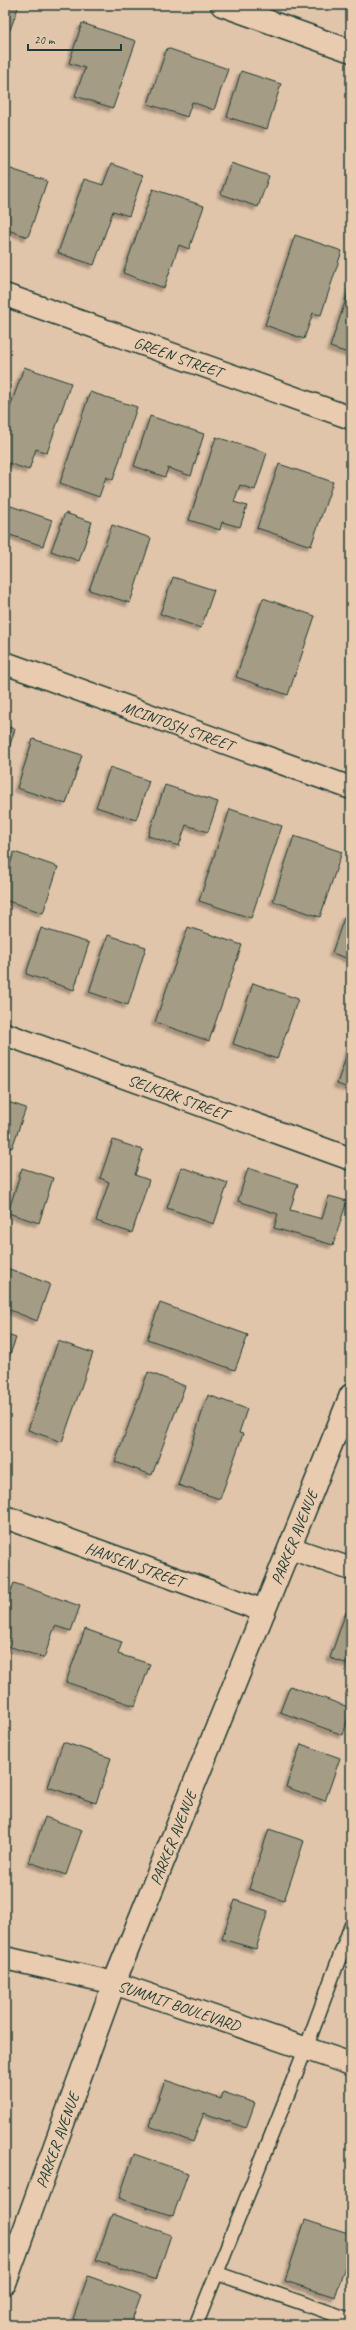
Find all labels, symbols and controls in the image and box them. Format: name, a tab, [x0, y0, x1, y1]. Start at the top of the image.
scale bar	[28, 26, 121, 52]
text: 20 m	[34, 32, 56, 48]
street label: GREEN STREET	[131, 333, 228, 384]
street label: MCINTOSH STREET	[119, 697, 240, 757]
street label: SELKIRK STREET	[125, 1070, 235, 1126]
street label: PARKER AVENUE	[267, 1485, 323, 1588]
street label: HANSEN STREET	[83, 1538, 190, 1593]
street label: PARKER AVENUE	[146, 1786, 202, 1888]
street label: SUMMIT BOULEVARD	[115, 1976, 244, 2037]
street label: PARKER AVENUE	[31, 2088, 85, 2191]

